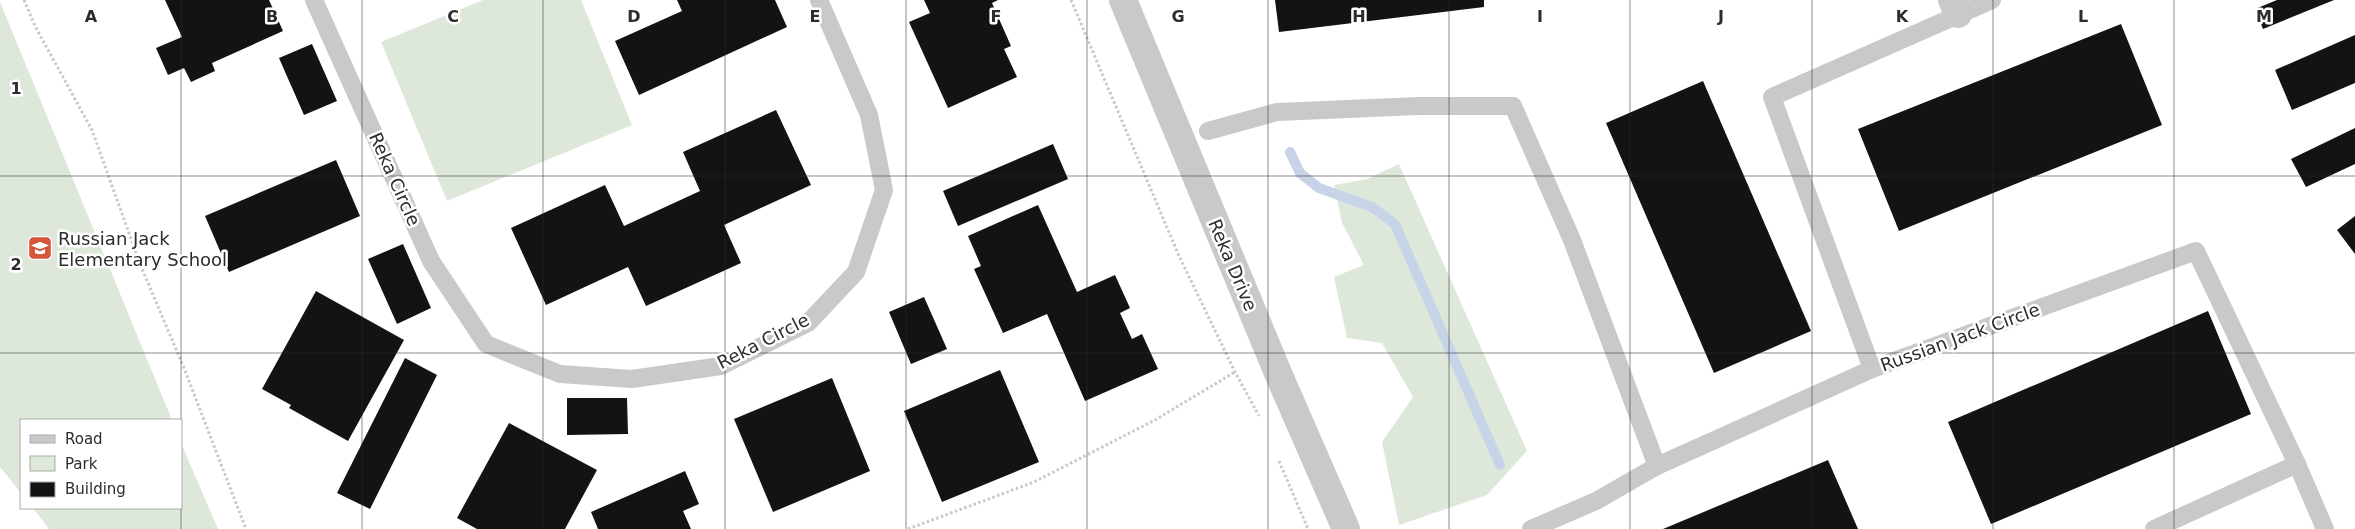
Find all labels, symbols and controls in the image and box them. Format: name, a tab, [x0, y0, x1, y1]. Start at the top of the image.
text: A	[85, 7, 98, 26]
text: B	[266, 7, 278, 26]
text: C	[447, 7, 459, 26]
text: D	[627, 7, 641, 26]
text: E	[810, 7, 820, 26]
text: F	[991, 7, 1001, 26]
text: G	[1171, 7, 1185, 26]
text: H	[1352, 7, 1366, 26]
text: I	[1537, 7, 1543, 26]
text: J	[1717, 7, 1724, 26]
text: K	[1896, 7, 1909, 26]
text: L	[2078, 7, 2088, 26]
text: M	[2256, 7, 2272, 26]
text: 1	[10, 79, 22, 98]
street label: Reka Circle	[365, 129, 425, 229]
street label: Reka Drive	[1204, 216, 1262, 314]
place label: Russian Jack Elementary School	[58, 228, 227, 270]
school or university icon: Russian Jack Elementary School	[27, 235, 53, 261]
text: 2	[10, 255, 22, 274]
street label: Russian Jack Circle	[1877, 298, 2043, 376]
street label: Reka Circle	[714, 309, 812, 373]
legend	[20, 419, 182, 509]
text: Road	[65, 430, 103, 448]
text: Park	[65, 455, 98, 473]
text: Building	[65, 480, 126, 498]

